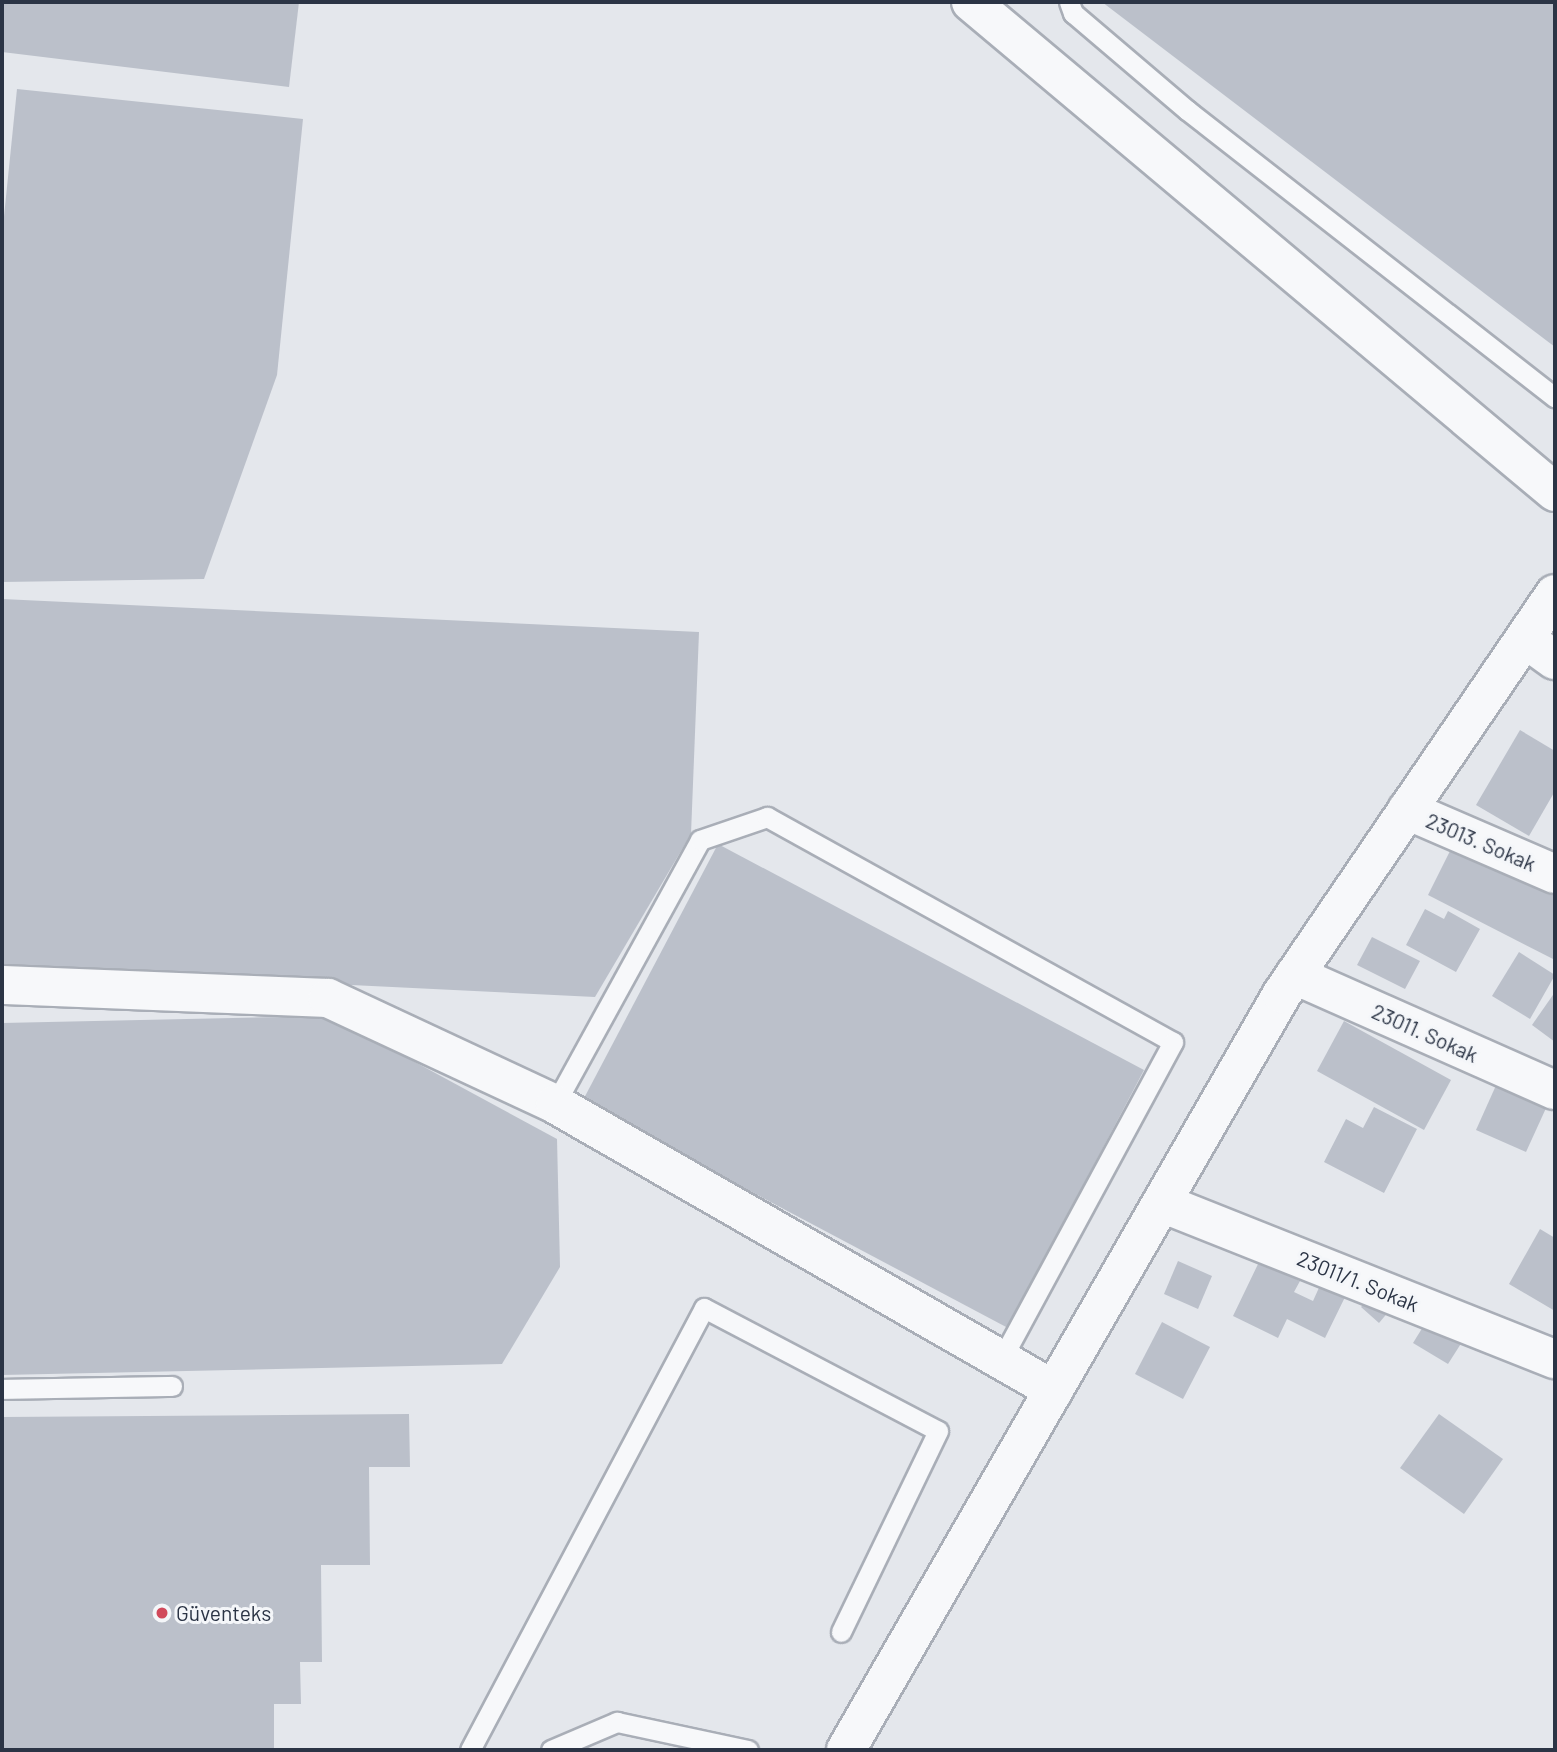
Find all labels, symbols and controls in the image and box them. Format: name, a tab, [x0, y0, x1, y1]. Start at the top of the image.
street label: 23013. Sokak	[1422, 808, 1540, 876]
street label: 23011. Sokak	[1368, 998, 1482, 1068]
street label: 23011/1. Sokak	[1293, 1245, 1423, 1317]
place label: Güventeks	[176, 1600, 271, 1626]
marker: Güventeks	[154, 1605, 170, 1621]

